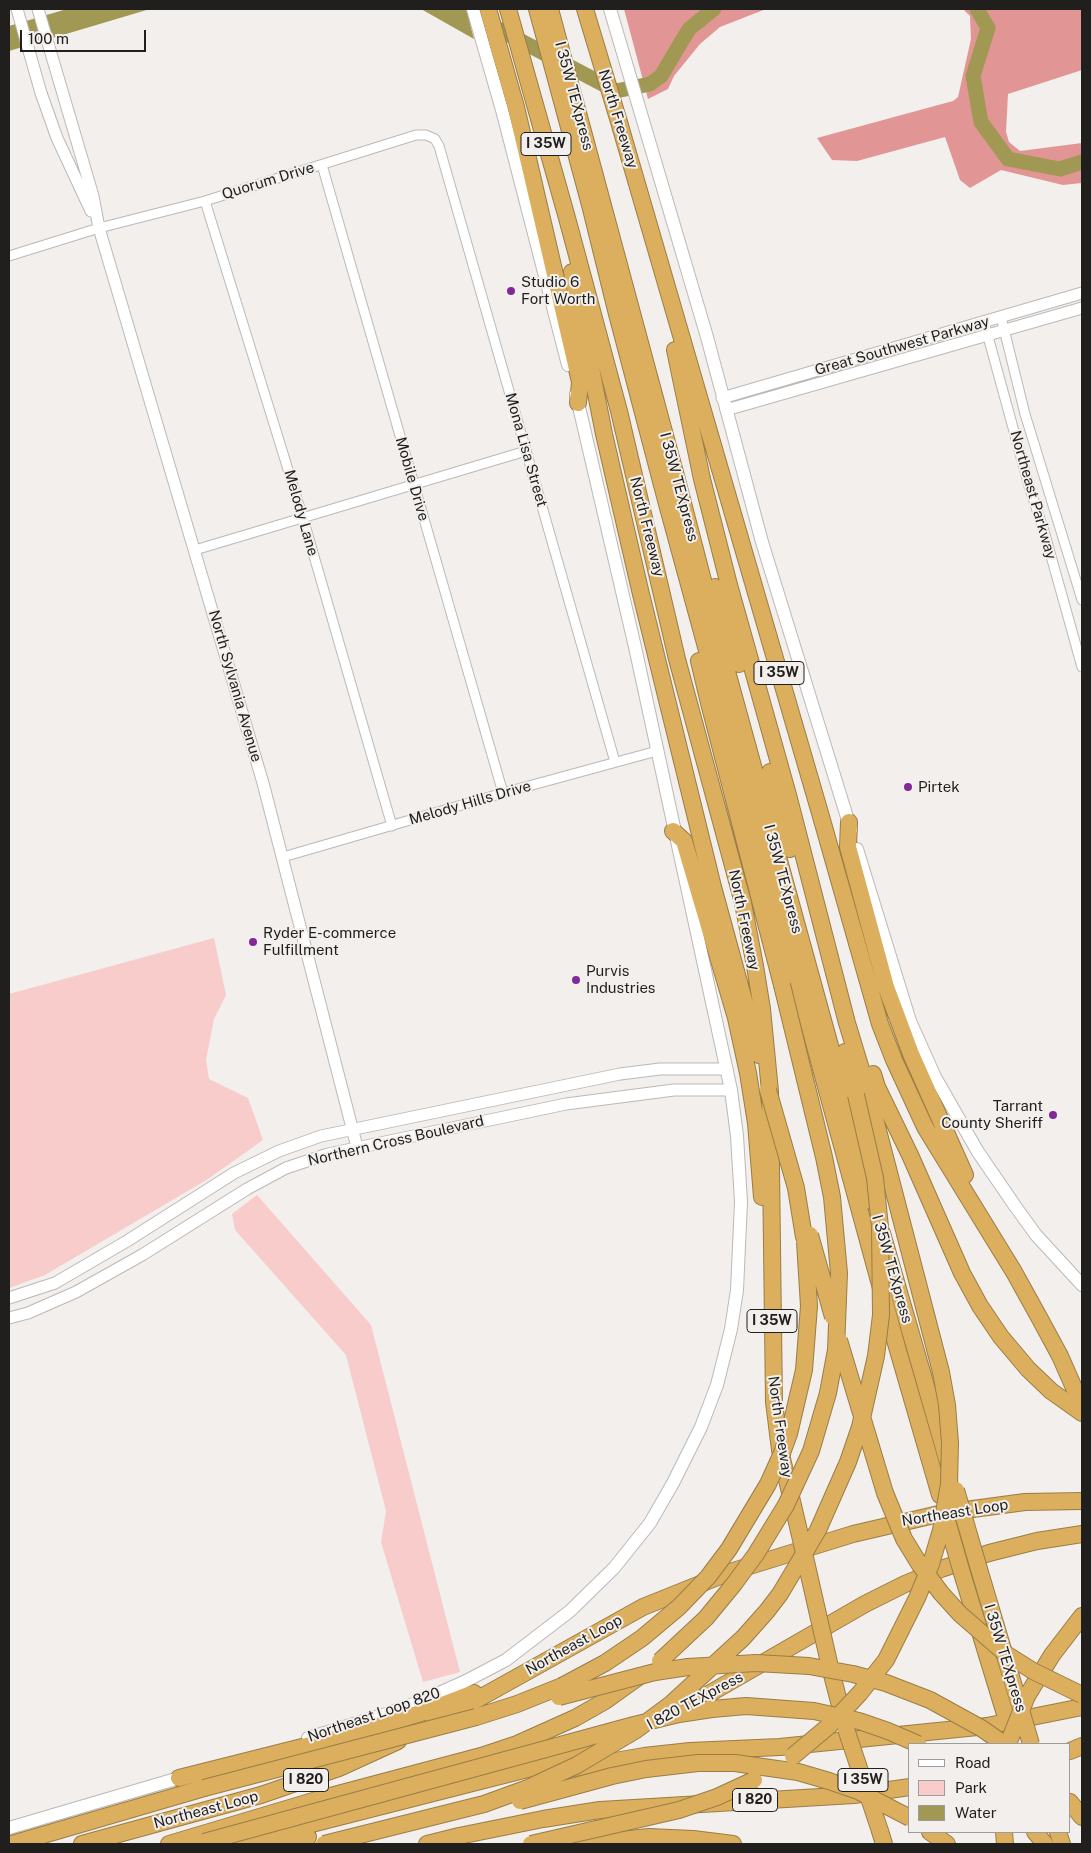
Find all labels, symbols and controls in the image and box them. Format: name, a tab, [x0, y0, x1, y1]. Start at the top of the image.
scale bar	[22, 20, 149, 52]
text: 100 m	[28, 30, 69, 47]
street label: I 35W TEXpress	[551, 40, 597, 152]
street label: North Freeway	[594, 67, 642, 171]
road number: I 35W	[521, 132, 571, 156]
street label: Quorum Drive	[220, 158, 316, 204]
place label: Studio 6 Fort Worth	[521, 273, 596, 308]
marker: Studio 6 Fort Worth	[505, 285, 517, 297]
street label: Great Southwest Parkway	[813, 312, 991, 380]
street label: Mona Lisa Street	[501, 391, 551, 509]
street label: Northeast Parkway	[1006, 429, 1060, 561]
street label: I 35W TEXpress	[656, 431, 702, 543]
street label: Mobile Drive	[391, 435, 433, 523]
street label: Melody Lane	[280, 468, 322, 558]
street label: North Freeway	[626, 475, 668, 579]
street label: North Sylvania Avenue	[205, 608, 265, 764]
road number: I 35W	[754, 661, 804, 684]
street label: Melody Hills Drive	[407, 777, 533, 829]
place label: Pirtek	[918, 778, 960, 796]
marker: Pirtek	[902, 781, 914, 793]
street label: I 35W TEXpress	[760, 823, 806, 935]
street label: North Freeway	[725, 868, 763, 972]
place label: Ryder E-commerce Fulfillment	[263, 924, 396, 959]
marker: Ryder E-commerce Fulfillment	[247, 936, 259, 948]
place label: Purvis Industries	[586, 962, 655, 997]
marker: Purvis Industries	[570, 974, 582, 986]
place label: Tarrant County Sheriff	[941, 1097, 1043, 1132]
marker: Tarrant County Sheriff	[1047, 1109, 1059, 1121]
street label: Northern Cross Boulevard	[306, 1112, 486, 1170]
street label: I 35W TEXpress	[868, 1213, 916, 1325]
road number: I 35W	[747, 1310, 797, 1332]
street label: North Freeway	[764, 1375, 796, 1479]
street label: Northeast Loop	[900, 1496, 1010, 1530]
street label: I 35W TEXpress	[980, 1602, 1030, 1714]
street label: Northeast Loop	[523, 1611, 625, 1679]
street label: I 820 TEXpress	[644, 1668, 746, 1734]
street label: Northeast Loop 820	[305, 1684, 443, 1746]
legend	[908, 1743, 1071, 1833]
text: Road	[955, 1754, 991, 1771]
road number: I 820	[284, 1768, 328, 1792]
road number: I 35W	[838, 1768, 888, 1792]
text: Park	[955, 1779, 987, 1796]
street label: Northeast Loop	[152, 1787, 260, 1833]
road number: I 820	[732, 1788, 778, 1812]
text: Water	[955, 1804, 997, 1821]

